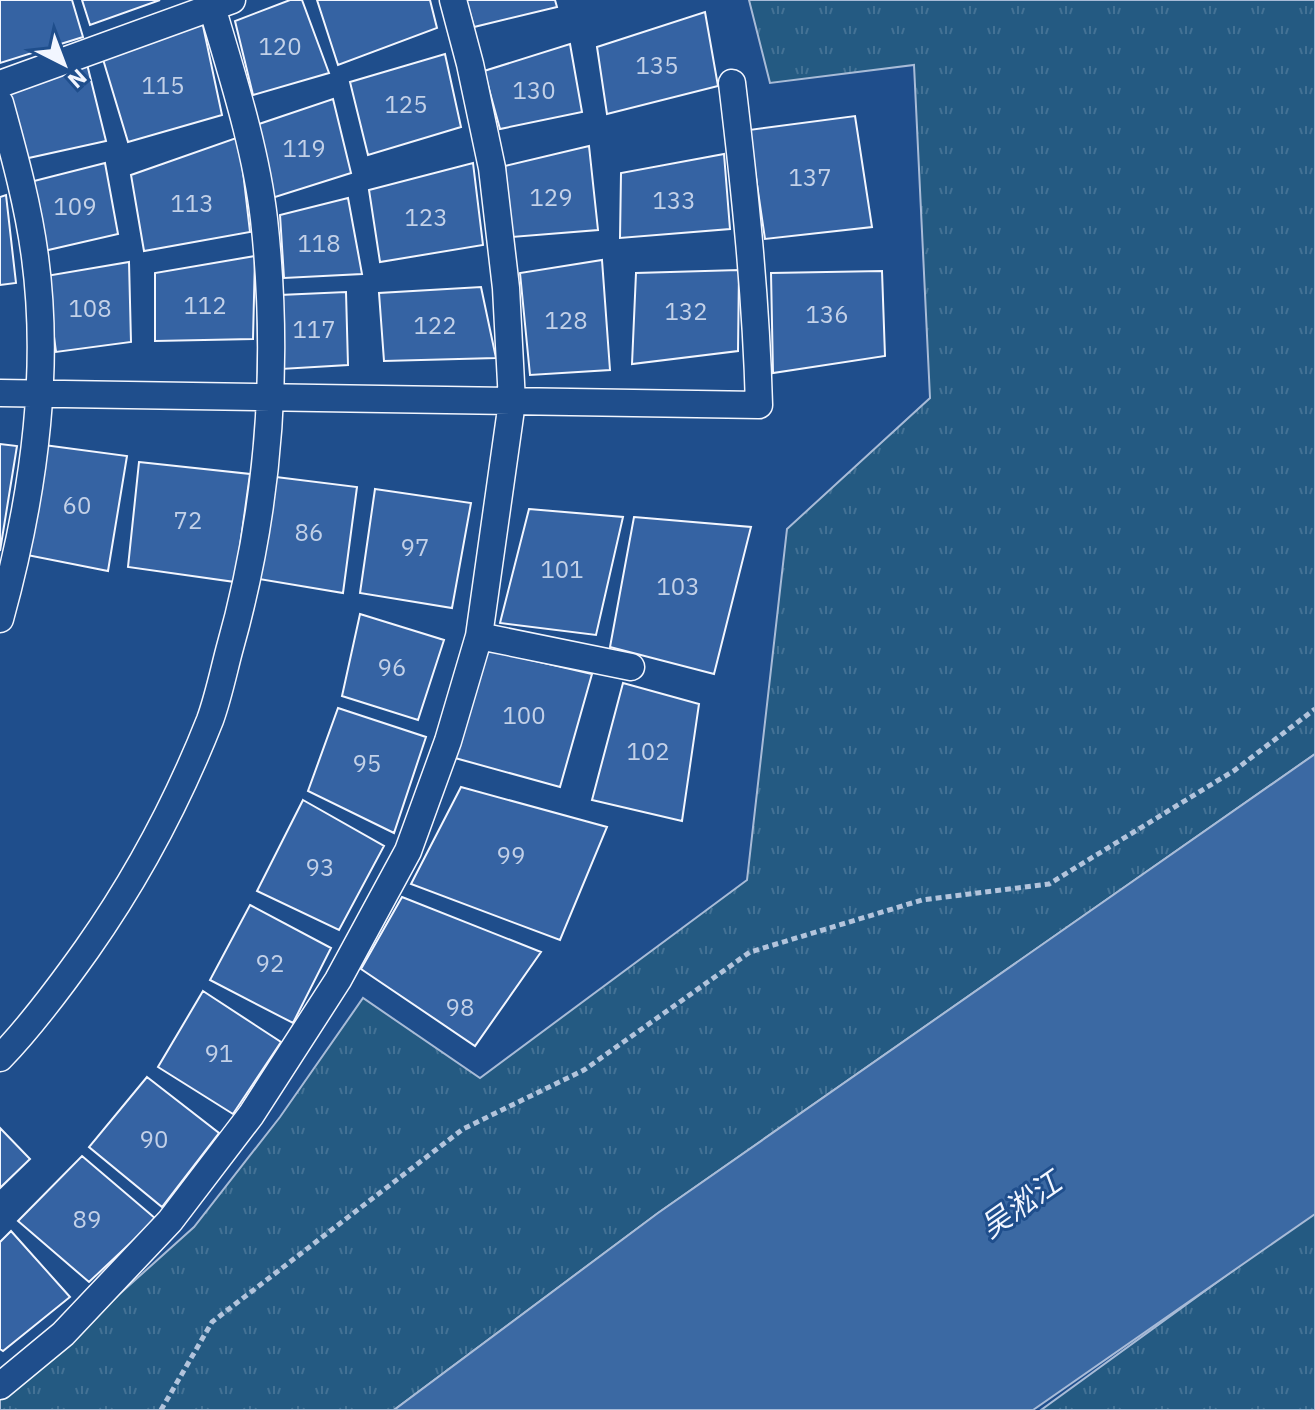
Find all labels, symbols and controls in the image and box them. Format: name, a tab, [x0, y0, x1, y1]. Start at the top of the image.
north arrow	[24, 24, 104, 104]
house number: 120	[258, 30, 302, 62]
house number: 135	[635, 49, 679, 81]
text: N	[62, 63, 93, 95]
house number: 115	[141, 69, 185, 101]
house number: 130	[512, 74, 556, 106]
house number: 125	[384, 88, 428, 120]
house number: 119	[282, 132, 326, 164]
house number: 137	[788, 161, 832, 193]
house number: 129	[529, 181, 573, 213]
house number: 133	[652, 184, 696, 216]
house number: 113	[170, 187, 214, 219]
house number: 109	[53, 190, 97, 222]
house number: 123	[404, 201, 448, 233]
house number: 118	[297, 227, 341, 259]
house number: 112	[183, 289, 227, 321]
house number: 108	[68, 292, 112, 324]
house number: 132	[664, 295, 708, 327]
house number: 136	[805, 298, 849, 330]
house number: 128	[544, 304, 588, 336]
house number: 122	[413, 309, 457, 341]
house number: 117	[292, 313, 336, 345]
house number: 60	[63, 489, 91, 521]
house number: 72	[174, 504, 202, 536]
house number: 86	[295, 516, 323, 548]
house number: 97	[401, 531, 429, 563]
house number: 101	[540, 553, 584, 585]
house number: 103	[656, 570, 700, 602]
house number: 96	[378, 651, 406, 683]
house number: 100	[502, 699, 546, 731]
house number: 102	[626, 735, 670, 767]
house number: 95	[353, 747, 381, 779]
house number: 99	[497, 839, 525, 871]
house number: 93	[306, 851, 334, 883]
house number: 92	[256, 947, 284, 979]
house number: 98	[446, 991, 474, 1023]
house number: 91	[205, 1037, 233, 1069]
house number: 90	[140, 1123, 168, 1155]
water label: 吴淞江	[972, 1160, 1071, 1246]
house number: 89	[73, 1203, 101, 1235]

